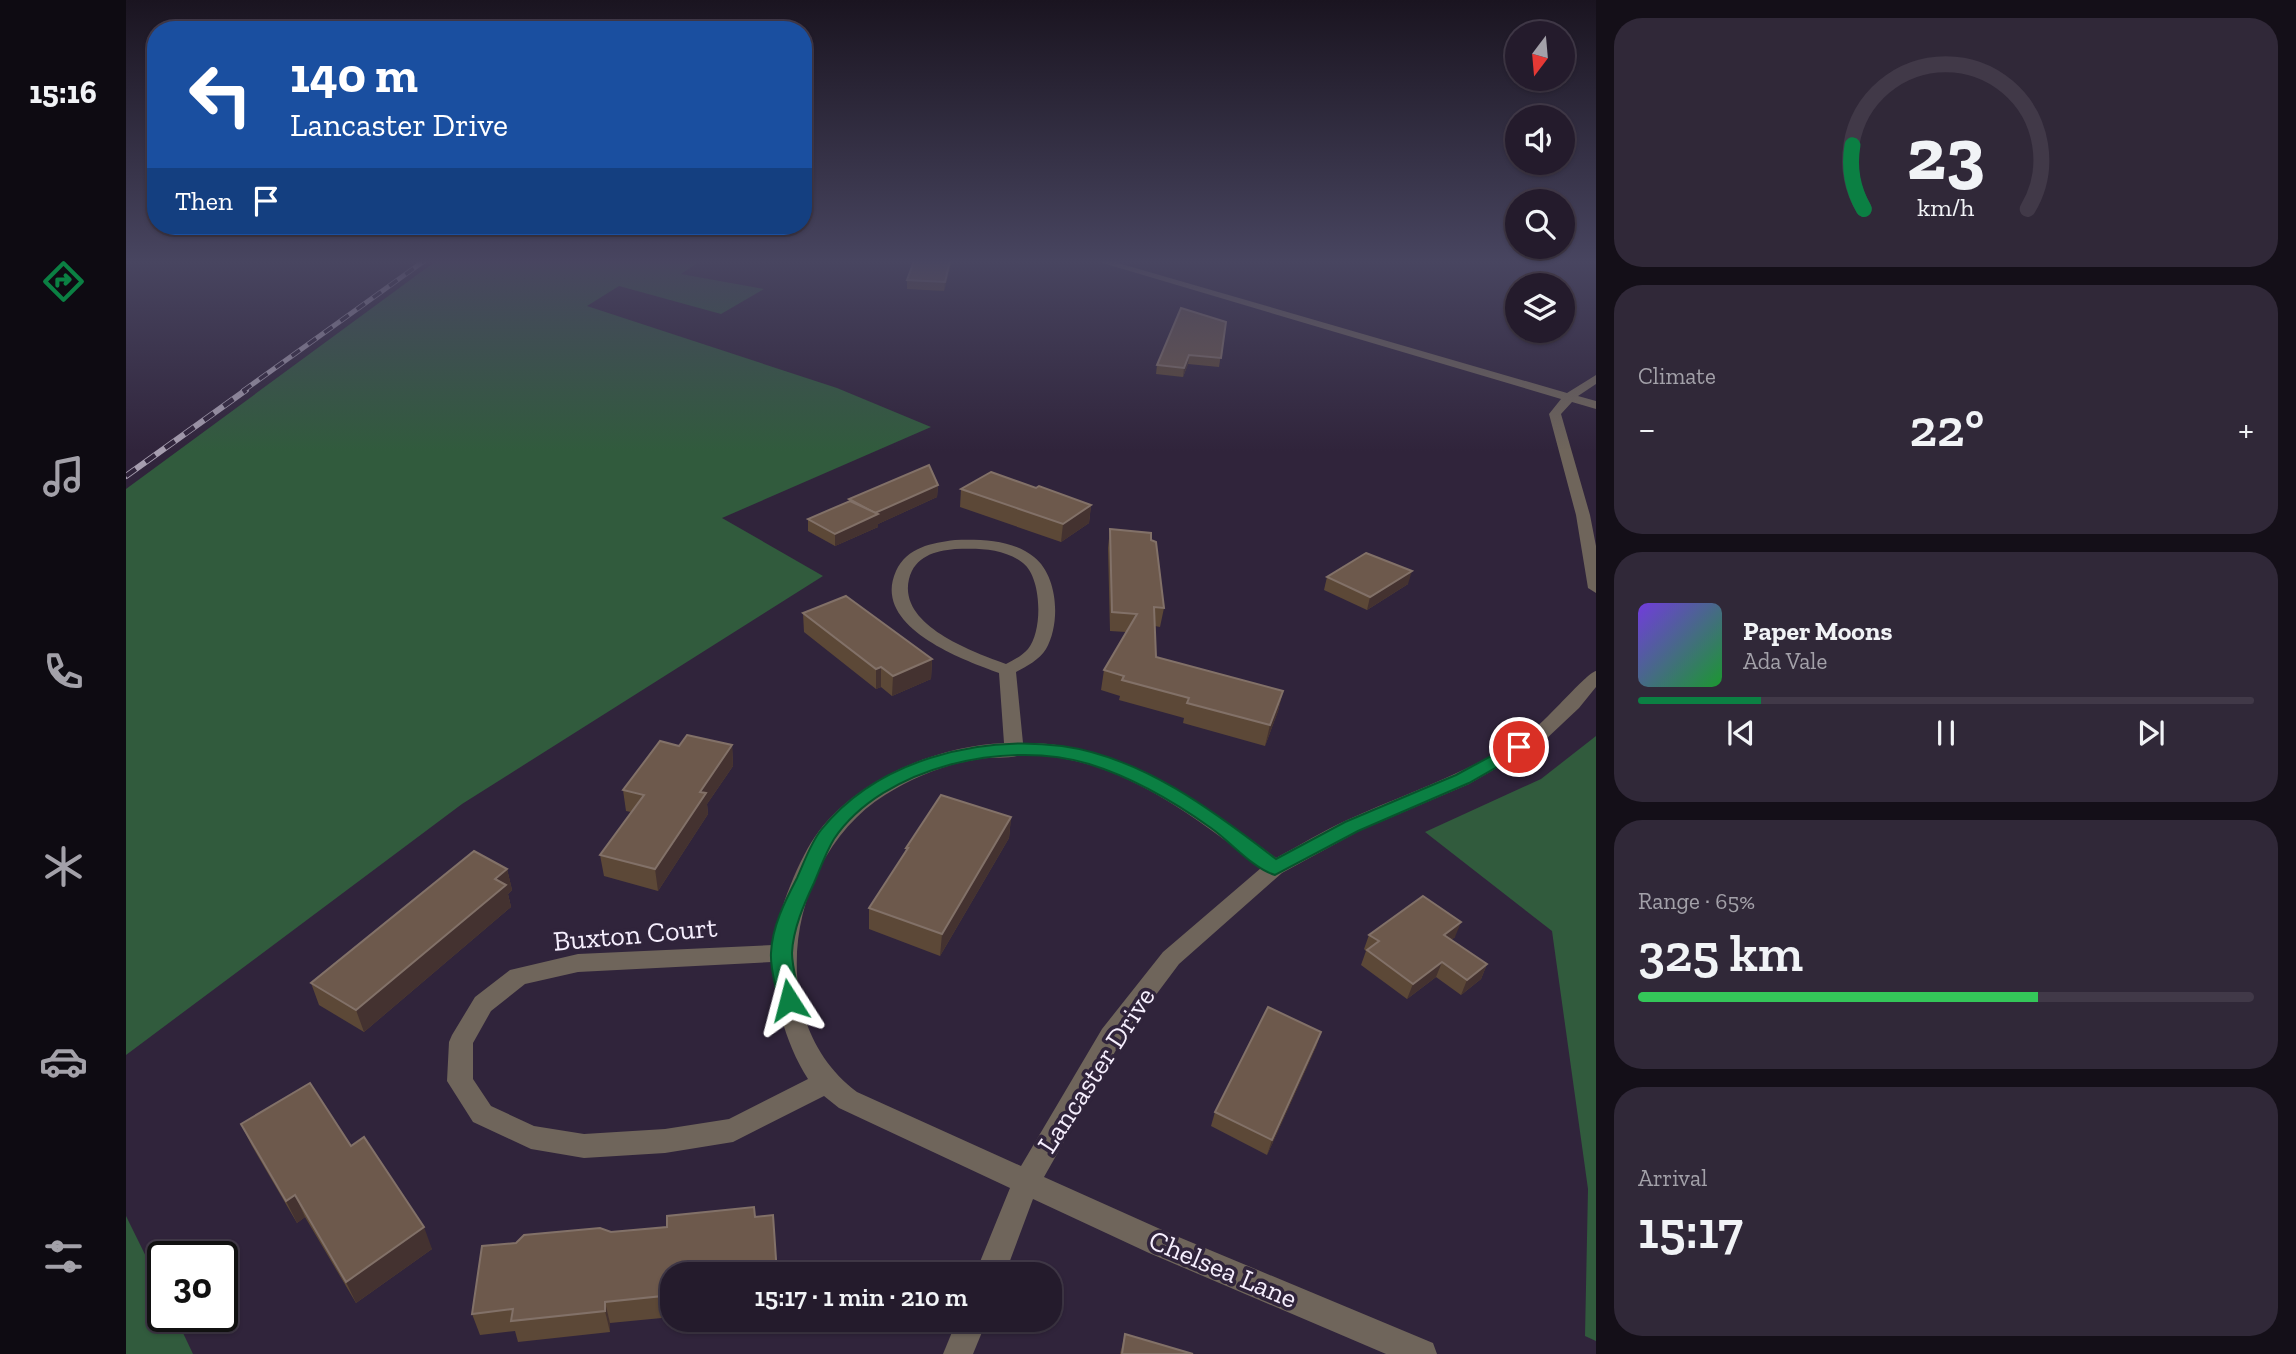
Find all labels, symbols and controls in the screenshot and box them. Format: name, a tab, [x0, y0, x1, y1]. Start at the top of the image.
north arrow	[1505, 21, 1575, 91]
map controls	[1505, 21, 1575, 343]
text: 140 m	[290, 46, 418, 105]
icon: left	[175, 49, 266, 140]
text: 15:16	[29, 73, 97, 111]
button: sound	[1505, 105, 1575, 175]
text: Lancaster Drive	[290, 106, 508, 144]
text: 23	[1907, 110, 1985, 198]
icon: arrive	[247, 182, 285, 220]
text: Then	[175, 185, 233, 217]
button: search	[1505, 189, 1575, 259]
text: km/h	[1917, 191, 1975, 221]
icon: directions	[39, 257, 88, 306]
button: layers	[1505, 273, 1575, 343]
text: Climate	[1638, 362, 1716, 390]
text: 22°	[1910, 397, 1984, 459]
text: −	[1638, 406, 1656, 452]
text: +	[2238, 406, 2254, 452]
icon: music	[39, 452, 88, 501]
text: Paper Moons	[1743, 615, 1892, 647]
icon: phone	[39, 647, 88, 696]
text: Ada Vale	[1743, 647, 1827, 675]
icon: previous	[1722, 714, 1760, 752]
icon: pause	[1927, 714, 1965, 752]
icon: next	[2132, 714, 2170, 752]
pin	[1489, 717, 1549, 777]
icon: arrive	[1500, 728, 1538, 766]
icon: climate	[39, 842, 88, 891]
text: Range · 65%	[1638, 887, 1755, 915]
street label: Buxton Court	[552, 910, 719, 958]
text: 325 km	[1638, 922, 1803, 984]
position arrow	[752, 963, 826, 1037]
street label: Lancaster Drive	[1030, 981, 1162, 1159]
icon: car	[39, 1037, 88, 1086]
text: Arrival	[1638, 1164, 1707, 1192]
text: 15:17	[1638, 1199, 1743, 1261]
street label: Chelsea Lane	[1144, 1223, 1302, 1315]
icon: filters	[39, 1232, 88, 1281]
speed limit sign: 30	[147, 1241, 238, 1332]
text: 15:17 · 1 min · 210 m	[754, 1281, 968, 1313]

